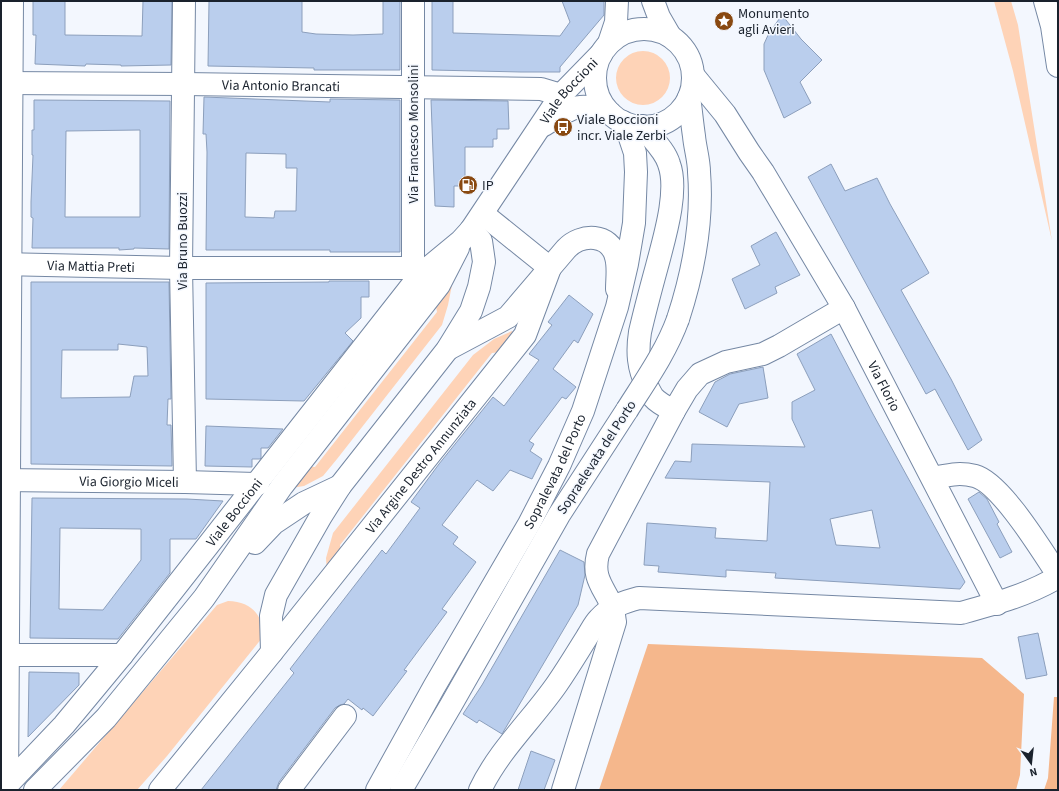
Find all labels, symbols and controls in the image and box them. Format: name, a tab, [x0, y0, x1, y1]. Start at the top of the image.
place label: Monumento agli Avieri	[738, 4, 809, 40]
place icon: Monumento agli Avieri	[713, 10, 735, 32]
street label: Viale Boccioni	[535, 54, 603, 128]
street label: Via Francesco Monsolini	[404, 65, 424, 203]
street label: Via Antonio Brancati	[222, 76, 340, 97]
place label: Viale Boccioni incr. Viale Zerbi	[577, 110, 666, 146]
bus stop icon: Viale Boccioni incr. Viale Zerbi	[552, 116, 574, 138]
fuel station icon: IP	[457, 174, 479, 196]
place label: IP	[482, 176, 494, 196]
street label: Via Bruno Buozzi	[173, 192, 193, 290]
street label: Via Mattia Preti	[47, 256, 135, 278]
street label: Via Florio	[862, 358, 905, 415]
street label: Via Argine Destro Annunziata	[361, 395, 482, 538]
street label: Sopraelevata del Porto	[552, 396, 641, 519]
street label: Sopralevata del Porto	[519, 411, 592, 533]
street label: Via Giorgio Miceli	[79, 472, 179, 493]
street label: Viale Boccioni	[202, 475, 268, 551]
north arrow	[1011, 743, 1051, 783]
text: N	[1028, 764, 1039, 780]

